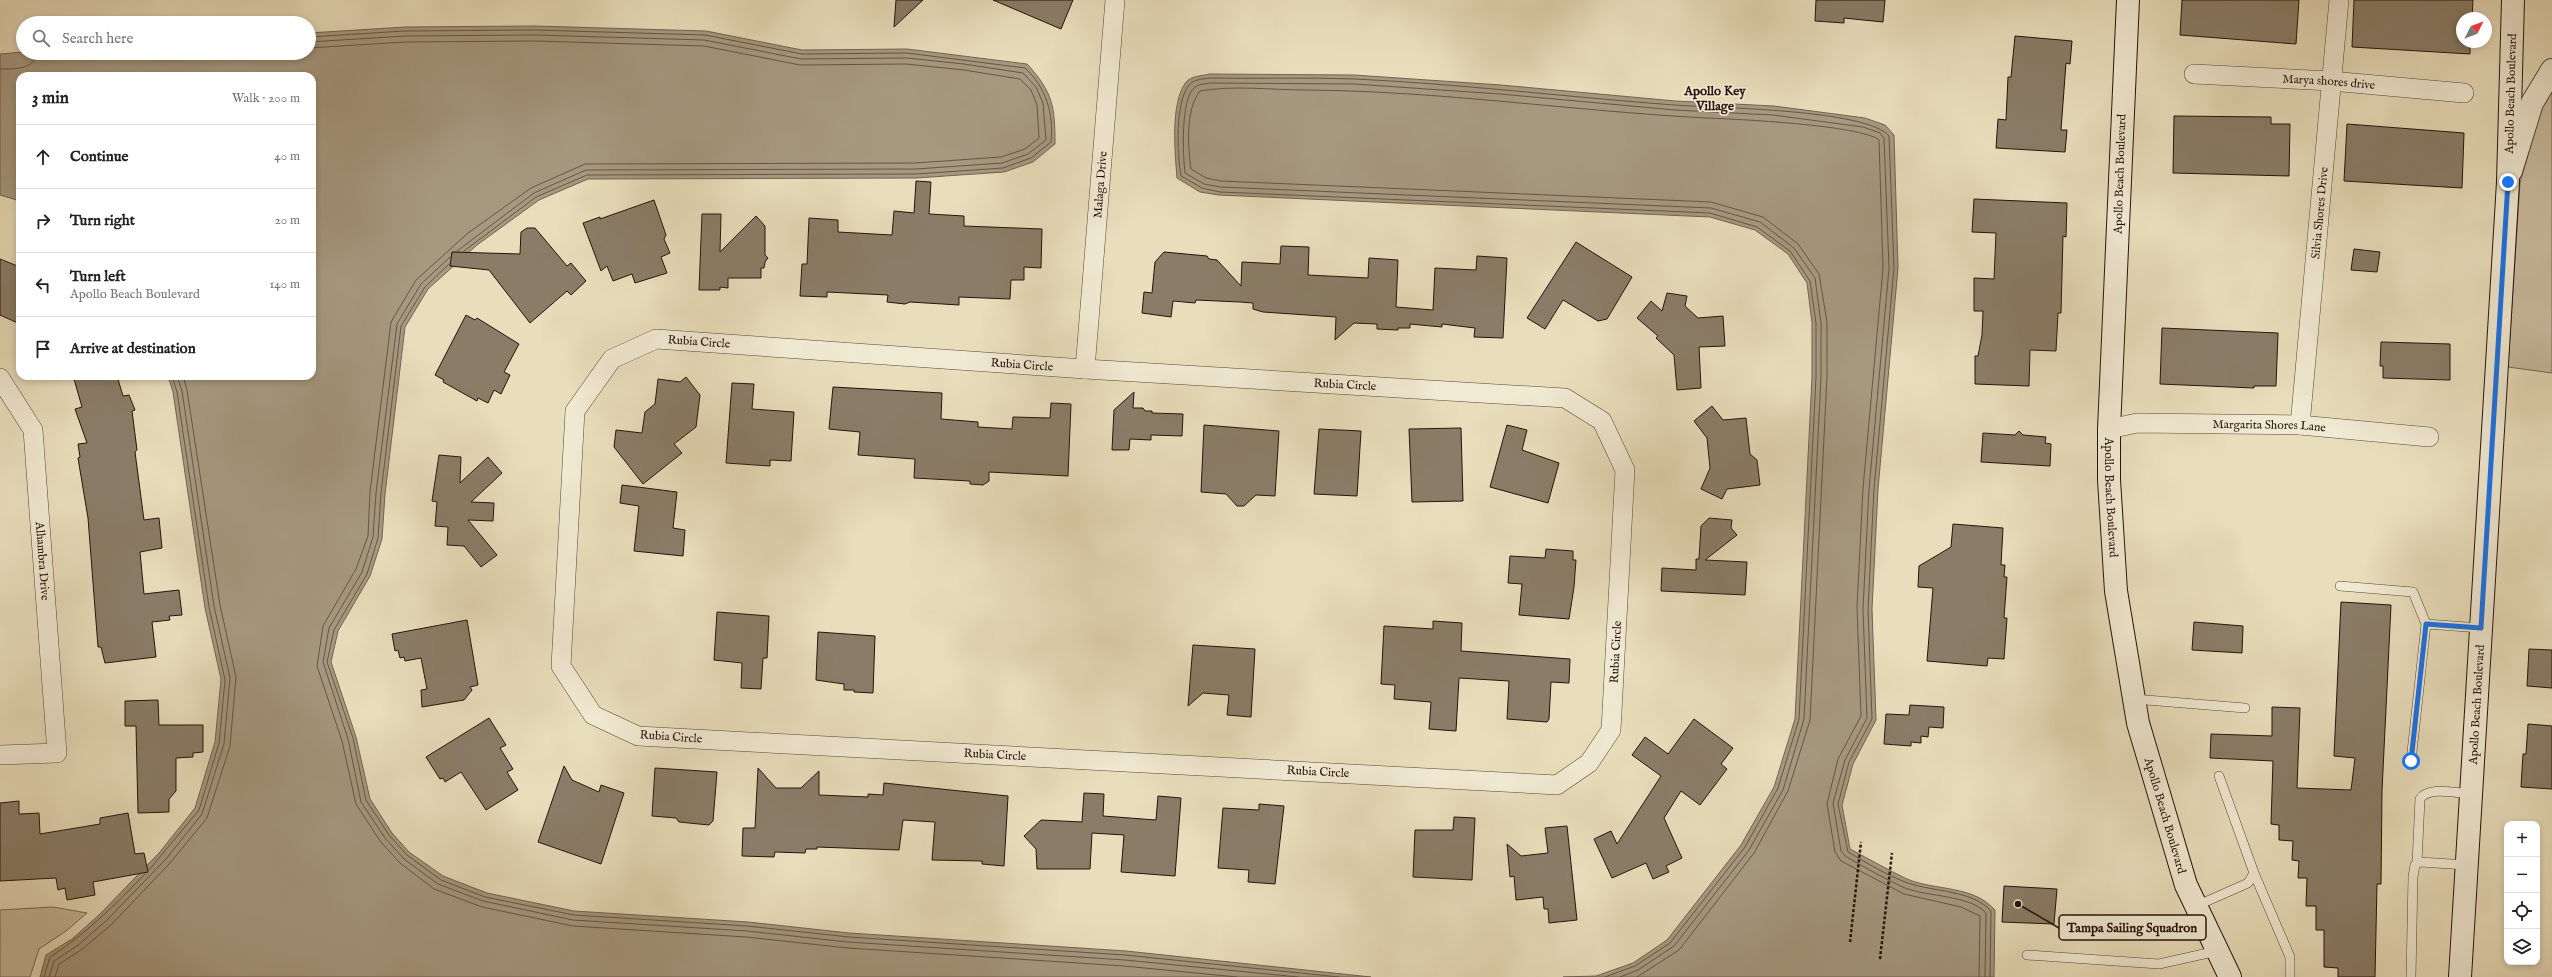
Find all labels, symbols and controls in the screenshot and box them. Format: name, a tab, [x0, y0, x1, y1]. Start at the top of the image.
north arrow	[2456, 12, 2492, 48]
search box	[16, 16, 316, 60]
icon: search	[30, 27, 52, 49]
text: Search here	[62, 29, 133, 48]
street label: Apollo Beach Boulevard	[2501, 33, 2520, 155]
street label: Marya shores drive	[2282, 71, 2376, 92]
district label: Apollo Key Village	[1683, 83, 1746, 115]
text: 3 min	[32, 88, 69, 109]
text: Walk · 200 m	[232, 90, 300, 107]
street label: Apollo Beach Boulevard	[2110, 113, 2131, 235]
icon: ahead	[32, 146, 54, 168]
text: Continue	[70, 147, 128, 166]
text: 40 m	[274, 148, 300, 165]
street label: Malaga Drive	[1090, 150, 1110, 219]
street label: Silvia Shores Drive	[2308, 166, 2331, 260]
route end	[2499, 173, 2517, 191]
icon: right	[32, 210, 54, 232]
text: Turn right	[70, 211, 135, 230]
text: 20 m	[275, 212, 300, 229]
text: Turn left	[70, 267, 126, 286]
icon: left	[32, 274, 54, 296]
text: 140 m	[270, 276, 300, 293]
text: Apollo Beach Boulevard	[70, 286, 200, 303]
street label: Rubia Circle	[667, 332, 731, 352]
icon: arrive	[32, 338, 54, 360]
text: Arrive at destination	[70, 339, 196, 358]
street label: Rubia Circle	[990, 355, 1054, 375]
street label: Rubia Circle	[1313, 376, 1377, 394]
street label: Margarita Shores Lane	[2213, 416, 2327, 435]
street label: Apollo Beach Boulevard	[2101, 437, 2121, 559]
street label: Alhambra Drive	[32, 520, 53, 601]
street label: Rubia Circle	[1607, 620, 1625, 684]
street label: Apollo Beach Boulevard	[2465, 643, 2488, 766]
street label: Rubia Circle	[639, 727, 703, 747]
street label: Rubia Circle	[963, 746, 1027, 764]
route start	[2402, 752, 2420, 770]
street label: Apollo Beach Boulevard	[2141, 755, 2190, 876]
street label: Rubia Circle	[1286, 763, 1350, 781]
map controls	[2504, 821, 2540, 965]
button: +	[2504, 821, 2540, 857]
button: −	[2504, 857, 2540, 893]
button: locate	[2504, 893, 2540, 929]
callout: Tampa Sailing Squadron	[2059, 915, 2206, 940]
text: Tampa Sailing Squadron	[2066, 920, 2197, 937]
button: layers	[2504, 929, 2540, 965]

